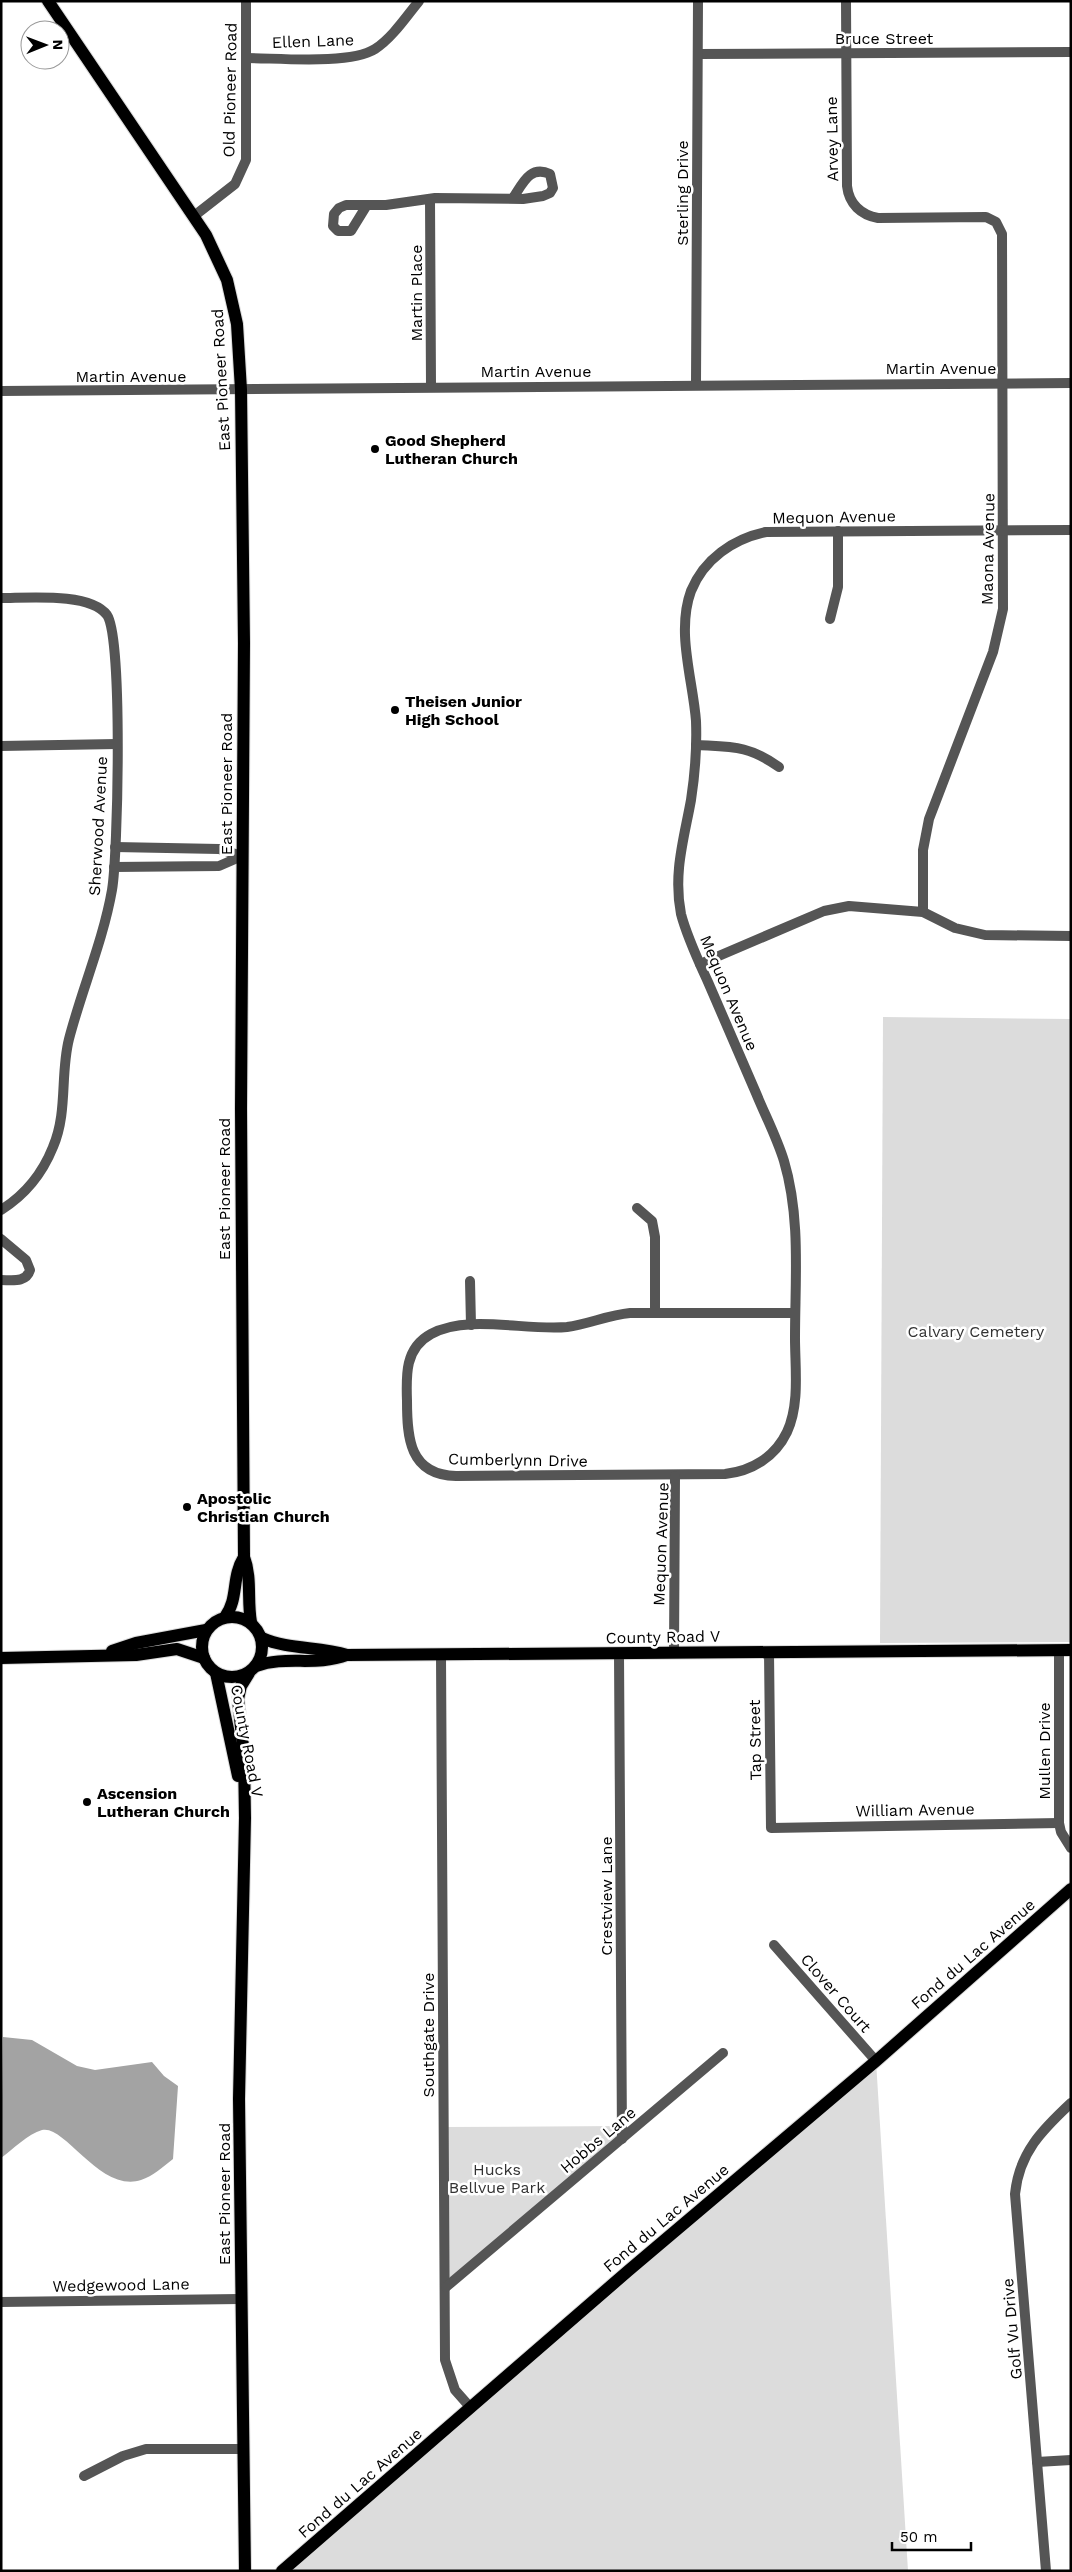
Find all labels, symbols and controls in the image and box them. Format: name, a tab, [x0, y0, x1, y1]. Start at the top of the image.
north arrow	[20, 20, 70, 70]
street label: Old Pioneer Road	[219, 22, 241, 158]
street label: Bruce Street	[835, 29, 934, 48]
street label: Ellen Lane	[272, 30, 354, 52]
text: N	[50, 39, 66, 50]
street label: Arvey Lane	[822, 96, 842, 182]
street label: Sterling Drive	[673, 140, 692, 246]
street label: Martin Place	[407, 245, 426, 341]
street label: East Pioneer Road	[208, 308, 234, 452]
street label: Martin Avenue	[886, 359, 996, 378]
street label: Martin Avenue	[481, 362, 591, 381]
street label: Martin Avenue	[76, 367, 186, 386]
place label: Good Shepherd Lutheran Church	[385, 431, 518, 468]
marker: Good Shepherd Lutheran Church	[369, 443, 381, 455]
street label: Maona Avenue	[978, 493, 998, 605]
street label: Mequon Avenue	[772, 506, 896, 528]
place label: Theisen Junior High School	[405, 692, 522, 729]
marker: Theisen Junior High School	[389, 704, 401, 716]
street label: East Pioneer Road	[217, 713, 236, 855]
street label: Sherwood Avenue	[85, 756, 111, 896]
street label: Mequon Avenue	[696, 932, 762, 1054]
street label: East Pioneer Road	[215, 1118, 234, 1260]
park label: Calvary Cemetery	[908, 1322, 1045, 1341]
street label: Cumberlynn Drive	[448, 1449, 588, 1471]
street label: Mequon Avenue	[649, 1482, 673, 1606]
place label: Apostolic Christian Church	[197, 1489, 330, 1526]
marker: Apostolic Christian Church	[181, 1501, 193, 1513]
street label: County Road V	[606, 1627, 720, 1647]
street label: County Road V	[227, 1683, 267, 1799]
street label: Tap Street	[745, 1699, 765, 1781]
street label: Mullen Drive	[1035, 1702, 1054, 1800]
place label: Ascension Lutheran Church	[97, 1784, 230, 1821]
marker: Ascension Lutheran Church	[81, 1796, 93, 1808]
street label: William Avenue	[855, 1799, 975, 1821]
street label: Crestview Lane	[597, 1836, 616, 1956]
street label: Fond du Lac Avenue	[907, 1895, 1039, 2013]
street label: Clover Court	[797, 1950, 875, 2036]
street label: Southgate Drive	[419, 1973, 438, 2097]
street label: Hobbs Lane	[556, 2103, 640, 2177]
street label: East Pioneer Road	[215, 2123, 234, 2265]
park label: Hucks Bellvue Park	[449, 2160, 545, 2197]
street label: Fond du Lac Avenue	[599, 2160, 733, 2276]
street label: Wedgewood Lane	[52, 2274, 190, 2296]
street label: Golf Vu Drive	[998, 2278, 1026, 2380]
street label: Fond du Lac Avenue	[294, 2424, 426, 2542]
scale bar	[892, 2520, 971, 2552]
text: 50 m	[900, 2528, 937, 2546]

